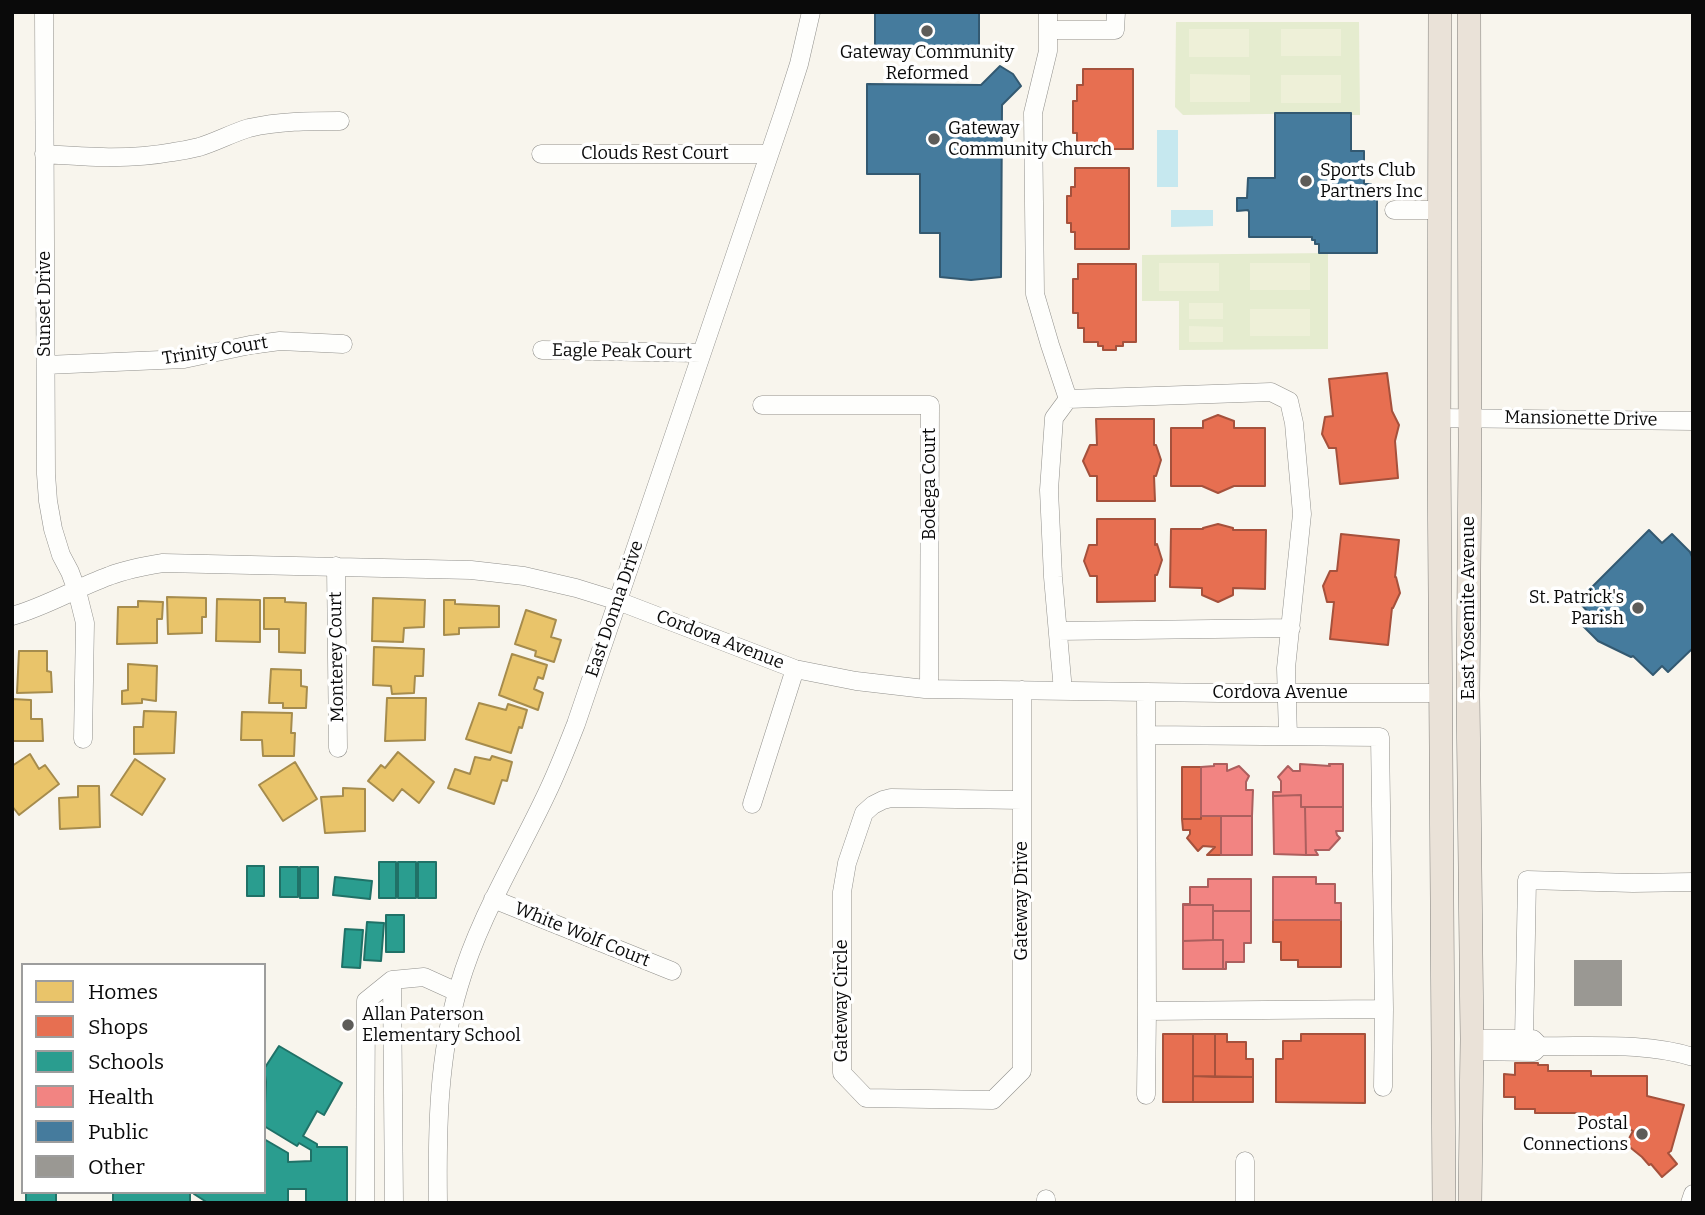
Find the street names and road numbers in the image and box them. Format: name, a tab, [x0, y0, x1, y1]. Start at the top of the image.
street label: Clouds Rest Court	[581, 143, 729, 165]
street label: Sunset Drive	[34, 251, 56, 357]
street label: Trinity Court	[161, 332, 269, 370]
street label: Eagle Peak Court	[552, 340, 692, 364]
street label: Mansionette Drive	[1504, 407, 1658, 431]
street label: Bodega Court	[919, 428, 941, 540]
street label: East Yosemite Avenue	[1458, 516, 1480, 700]
street label: East Donna Drive	[581, 538, 649, 680]
street label: Monterey Court	[325, 591, 349, 723]
street label: Cordova Avenue	[653, 606, 787, 674]
street label: Cordova Avenue	[1212, 682, 1348, 704]
street label: Gateway Drive	[1011, 841, 1033, 961]
street label: White Wolf Court	[511, 898, 653, 972]
street label: Gateway Circle	[831, 939, 853, 1063]

